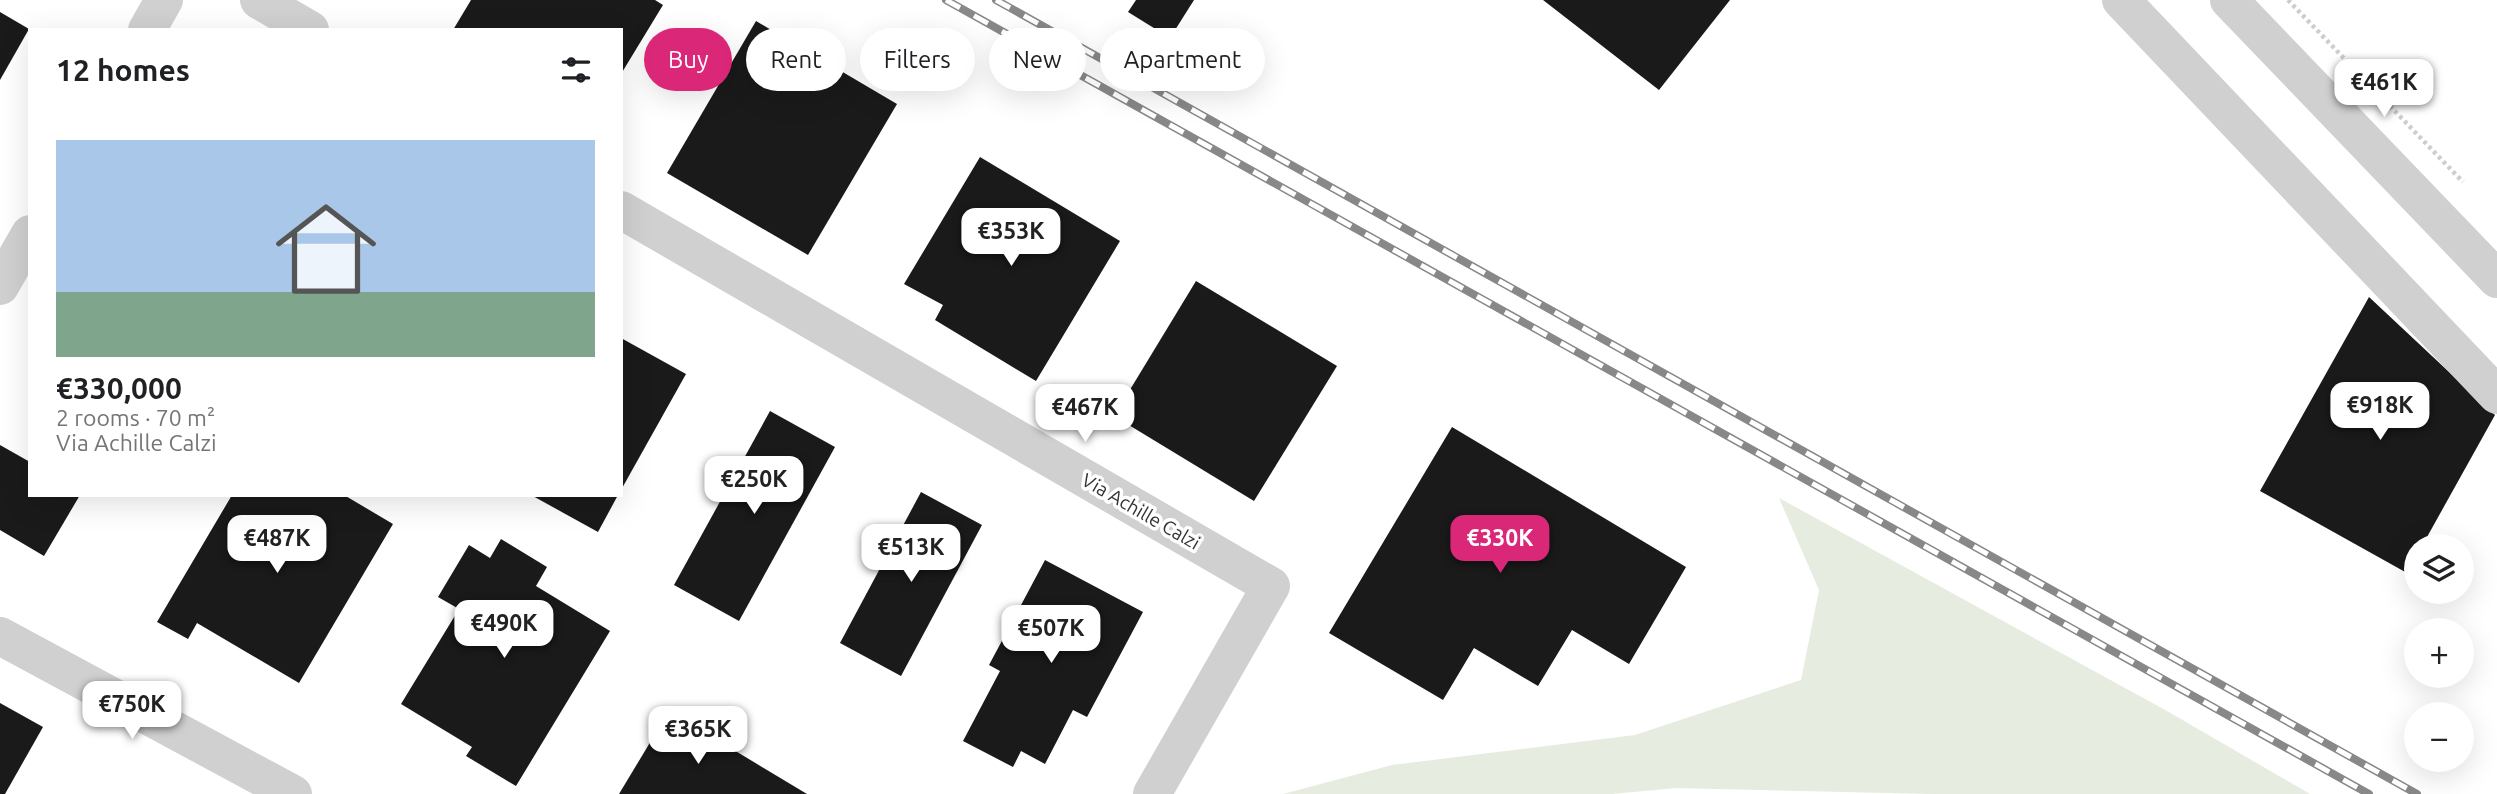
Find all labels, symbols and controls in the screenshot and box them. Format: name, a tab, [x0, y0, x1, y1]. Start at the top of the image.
chip: Buy	[644, 28, 732, 91]
chip: Rent	[746, 28, 846, 91]
chip: Filters	[860, 28, 975, 91]
chip: New	[989, 28, 1086, 91]
chip: Apartment	[1100, 28, 1265, 91]
icon: filters	[557, 51, 595, 89]
text: 12 homes	[56, 53, 190, 87]
pin: €461K	[2335, 60, 2433, 119]
text: €461K	[2350, 69, 2418, 94]
icon: home	[263, 186, 389, 312]
pin: €353K	[962, 208, 1060, 268]
text: €353K	[977, 218, 1045, 243]
text: €330,000	[56, 371, 182, 405]
pin: €918K	[2331, 382, 2429, 442]
pin: €467K	[1036, 384, 1134, 444]
text: €918K	[2346, 392, 2414, 417]
text: €467K	[1051, 394, 1119, 419]
text: 2 rooms · 70 m²	[56, 405, 215, 430]
text: Via Achille Calzi	[56, 430, 217, 455]
pin: €250K	[705, 456, 803, 516]
text: €250K	[720, 466, 788, 491]
street label: Via Achille Calzi	[1078, 468, 1204, 554]
pin: €487K	[228, 516, 326, 575]
pin: €330K	[1451, 516, 1549, 575]
pin: €513K	[862, 524, 960, 584]
text: €487K	[243, 525, 311, 550]
text: €330K	[1466, 525, 1534, 550]
text: €513K	[877, 534, 945, 559]
map controls	[2404, 534, 2474, 772]
button: layers	[2404, 534, 2474, 604]
pin: €490K	[455, 600, 553, 660]
pin: €507K	[1002, 606, 1100, 665]
text: €490K	[470, 610, 538, 635]
text: €507K	[1017, 615, 1085, 640]
button: +	[2404, 618, 2474, 688]
pin: €750K	[83, 682, 181, 741]
text: €750K	[98, 691, 166, 716]
button: −	[2404, 702, 2474, 772]
pin: €365K	[649, 706, 747, 766]
text: €365K	[664, 716, 732, 741]

